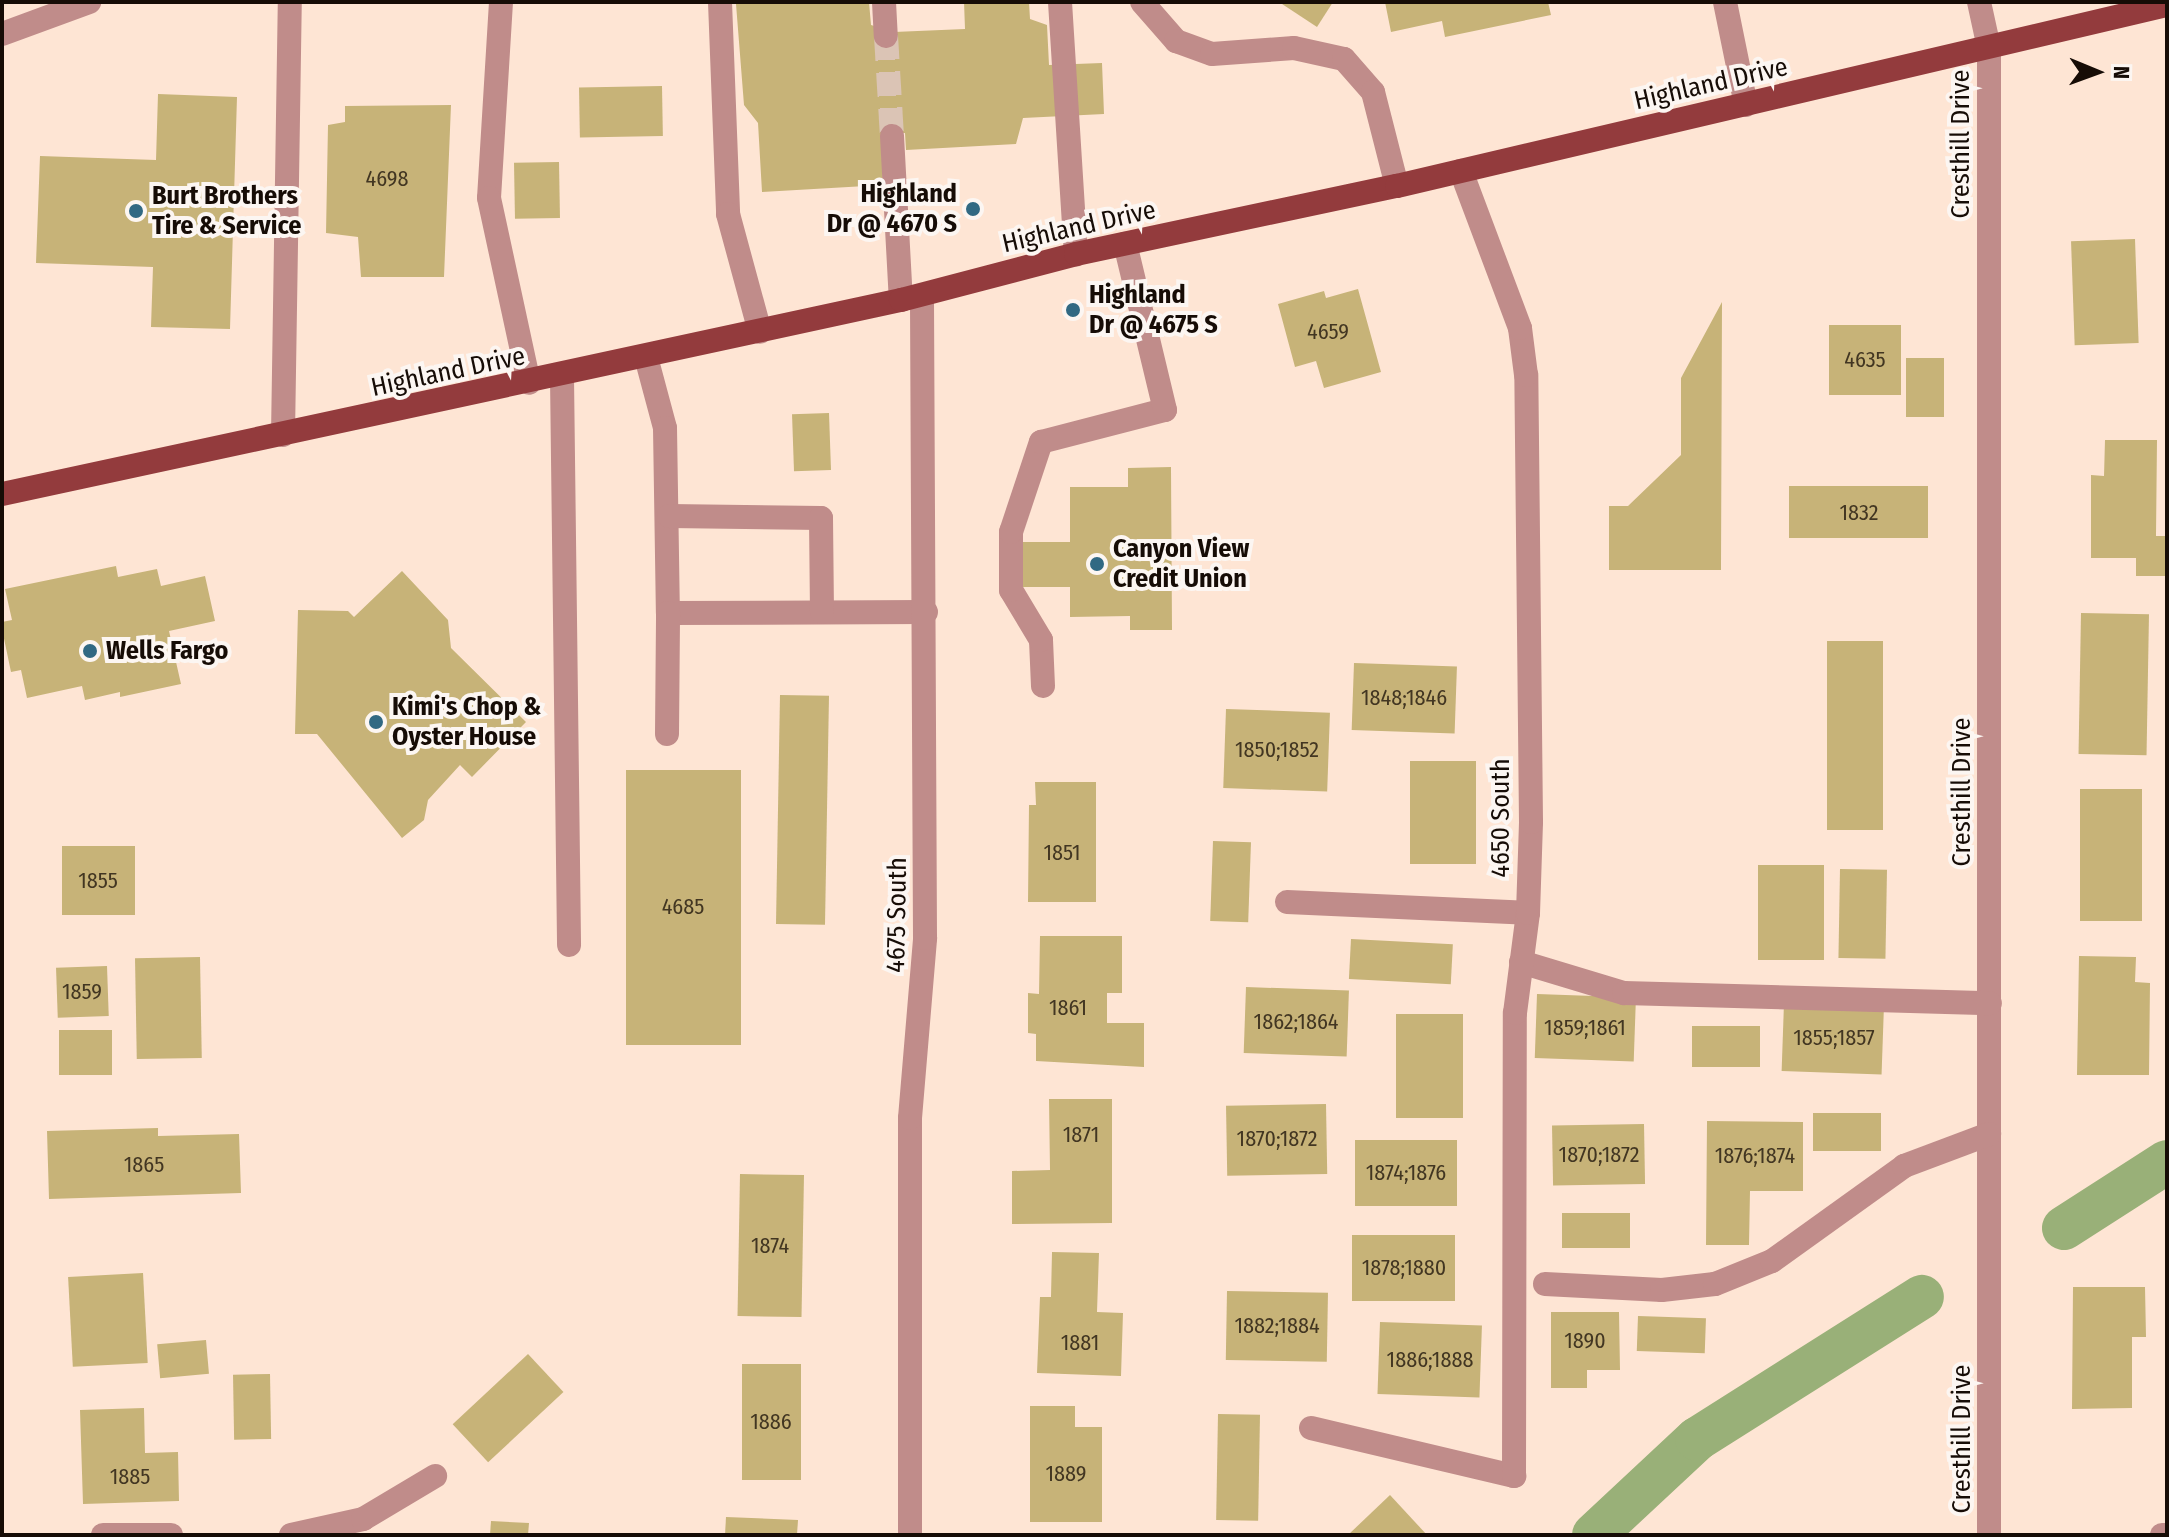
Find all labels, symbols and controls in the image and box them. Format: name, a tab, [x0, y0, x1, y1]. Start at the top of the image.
north arrow	[2057, 32, 2137, 112]
street label: Highland Drive	[1631, 51, 1791, 117]
text: N	[2108, 66, 2135, 79]
street label: Cresthill Drive	[1945, 70, 1977, 218]
house number: 4698	[366, 166, 408, 192]
place label: Highland Dr @ 4670 S	[827, 178, 957, 240]
place label: Burt Brothers Tire & Service	[152, 180, 301, 242]
street label: Highland Drive	[999, 194, 1159, 260]
marker: Highland Dr @ 4670 S	[964, 200, 982, 218]
marker: Burt Brothers Tire & Service	[127, 202, 145, 220]
place label: Highland Dr @ 4675 S	[1089, 279, 1218, 340]
marker: Highland Dr @ 4675 S	[1064, 301, 1082, 319]
house number: 4659	[1307, 319, 1349, 345]
street label: Highland Drive	[368, 340, 528, 404]
house number: 4635	[1844, 347, 1886, 373]
house number: 1832	[1839, 500, 1879, 526]
place label: Canyon View Credit Union	[1113, 533, 1249, 594]
marker: Canyon View Credit Union	[1088, 555, 1106, 573]
place label: Wells Fargo	[106, 635, 228, 667]
marker: Wells Fargo	[81, 642, 99, 660]
house number: 1848;1846	[1361, 685, 1447, 711]
place label: Kimi's Chop & Oyster House	[392, 691, 541, 752]
marker: Kimi's Chop & Oyster House	[367, 713, 385, 731]
street label: Cresthill Drive	[1946, 718, 1978, 866]
house number: 1850;1852	[1235, 737, 1319, 763]
street label: 4650 South	[1485, 758, 1517, 878]
house number: 1851	[1043, 840, 1081, 866]
street label: 4675 South	[880, 857, 914, 973]
house number: 1855	[78, 868, 118, 894]
house number: 4685	[662, 894, 704, 920]
house number: 1859	[62, 979, 102, 1005]
house number: 1861	[1049, 995, 1087, 1021]
house number: 1862;1864	[1254, 1009, 1338, 1035]
house number: 1859;1861	[1544, 1015, 1626, 1041]
house number: 1855;1857	[1793, 1025, 1875, 1051]
house number: 1871	[1063, 1122, 1099, 1148]
house number: 1870;1872	[1237, 1126, 1317, 1152]
house number: 1870;1872	[1559, 1142, 1639, 1168]
house number: 1876;1874	[1715, 1143, 1795, 1169]
house number: 1865	[124, 1152, 164, 1178]
house number: 1874;1876	[1366, 1160, 1446, 1186]
house number: 1874	[751, 1233, 789, 1259]
house number: 1878;1880	[1362, 1255, 1446, 1281]
house number: 1882;1884	[1234, 1313, 1320, 1339]
house number: 1890	[1564, 1328, 1606, 1354]
house number: 1881	[1061, 1330, 1099, 1356]
house number: 1886;1888	[1387, 1347, 1473, 1373]
street label: Cresthill Drive	[1946, 1365, 1978, 1513]
house number: 1886	[750, 1409, 792, 1435]
house number: 1889	[1046, 1461, 1086, 1487]
house number: 1885	[110, 1464, 150, 1490]

